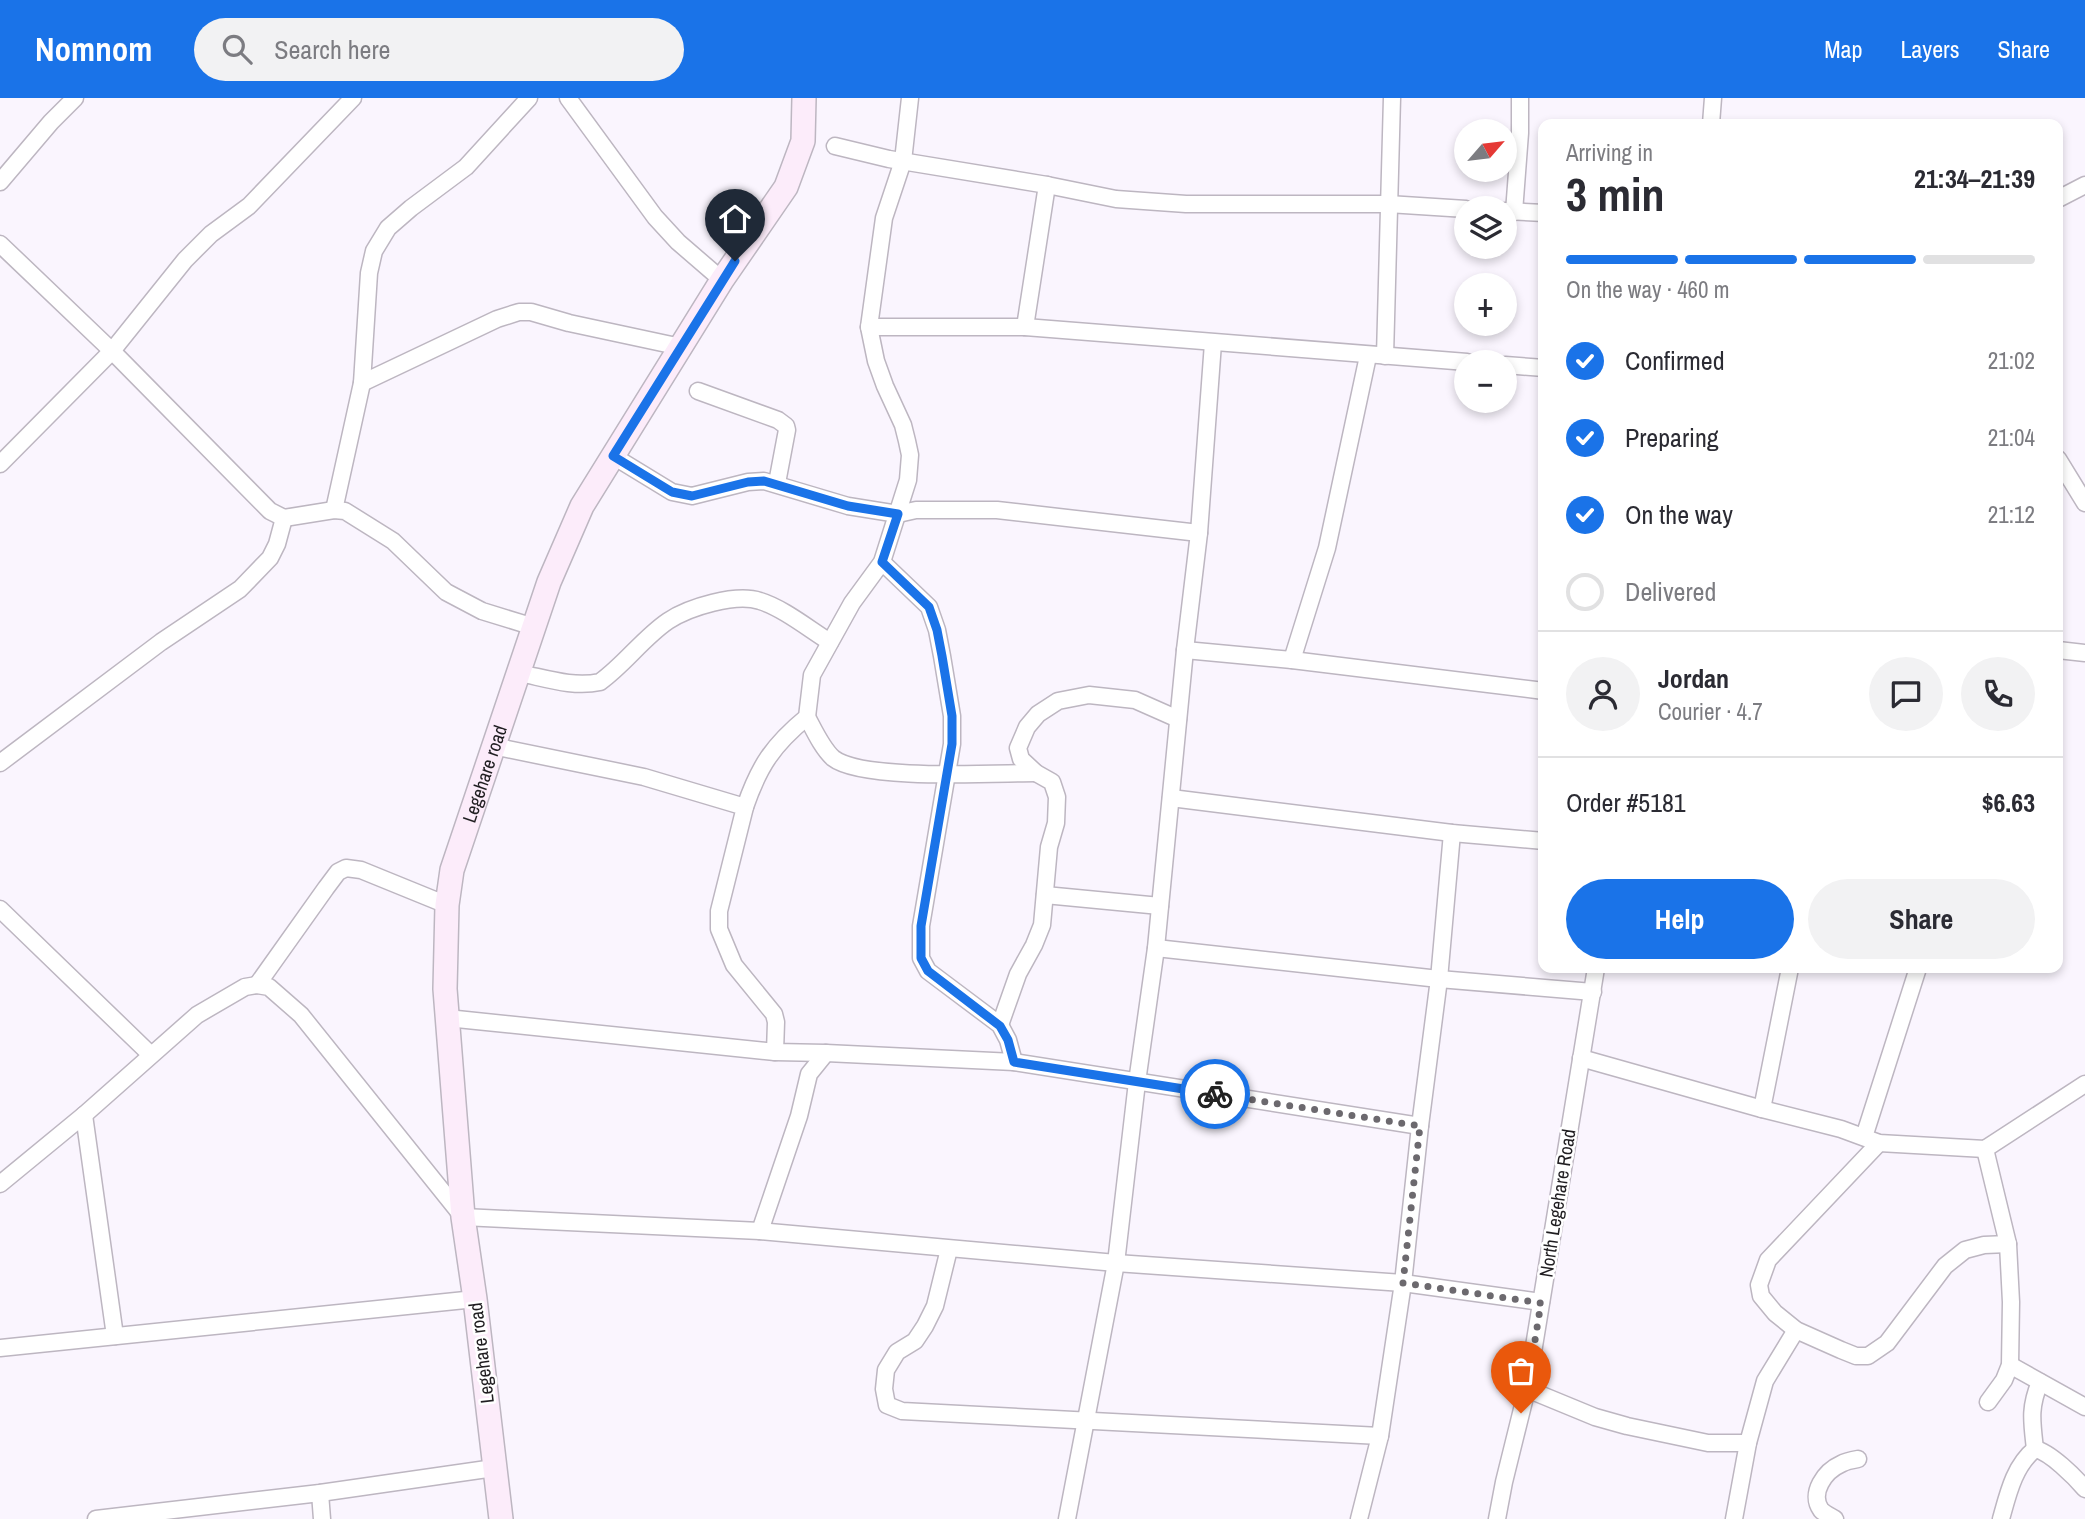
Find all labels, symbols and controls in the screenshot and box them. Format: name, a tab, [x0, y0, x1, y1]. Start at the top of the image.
search box	[194, 18, 684, 81]
text: Nomnom	[35, 27, 152, 71]
icon: search	[218, 30, 256, 68]
text: Search here	[274, 32, 390, 67]
text: Map	[1824, 33, 1862, 65]
text: Layers	[1900, 33, 1959, 65]
text: Share	[1997, 33, 2050, 65]
north arrow	[1454, 119, 1517, 182]
map controls	[1454, 119, 1517, 413]
text: Arriving in	[1566, 137, 1653, 168]
text: 21:34–21:39	[1914, 161, 2035, 196]
text: 3 min	[1566, 163, 1665, 225]
pin	[705, 189, 765, 261]
button: layers	[1454, 196, 1517, 259]
icon: home	[716, 200, 754, 238]
button: +	[1454, 273, 1517, 336]
text: On the way · 460 m	[1566, 274, 1730, 305]
icon: check	[1566, 342, 1604, 380]
text: Confirmed	[1625, 343, 1725, 378]
text: 21:02	[1988, 345, 2035, 376]
button: −	[1454, 350, 1517, 413]
icon: check	[1566, 419, 1604, 457]
text: Preparing	[1625, 420, 1719, 455]
text: 21:04	[1988, 422, 2035, 453]
icon: check	[1566, 496, 1604, 534]
text: On the way	[1625, 497, 1733, 532]
text: 21:12	[1988, 499, 2035, 530]
text: Delivered	[1625, 574, 1716, 609]
button: person	[1566, 657, 1640, 731]
button: chat	[1869, 657, 1943, 731]
button: phone	[1961, 657, 2035, 731]
text: Jordan	[1658, 661, 1729, 696]
text: Courier · 4.7	[1658, 696, 1763, 727]
street label: Legehare road	[456, 722, 513, 826]
text: Order #5181	[1566, 785, 1686, 820]
text: $6.63	[1982, 785, 2035, 820]
button: Help	[1566, 879, 1794, 959]
button: Share	[1808, 879, 2035, 959]
courier	[1180, 1059, 1250, 1129]
icon: bike	[1196, 1075, 1234, 1113]
street label: North Legehare Road	[1532, 1127, 1582, 1279]
street label: Legehare road	[462, 1301, 500, 1405]
pin	[1491, 1341, 1551, 1413]
icon: bag	[1502, 1352, 1540, 1390]

